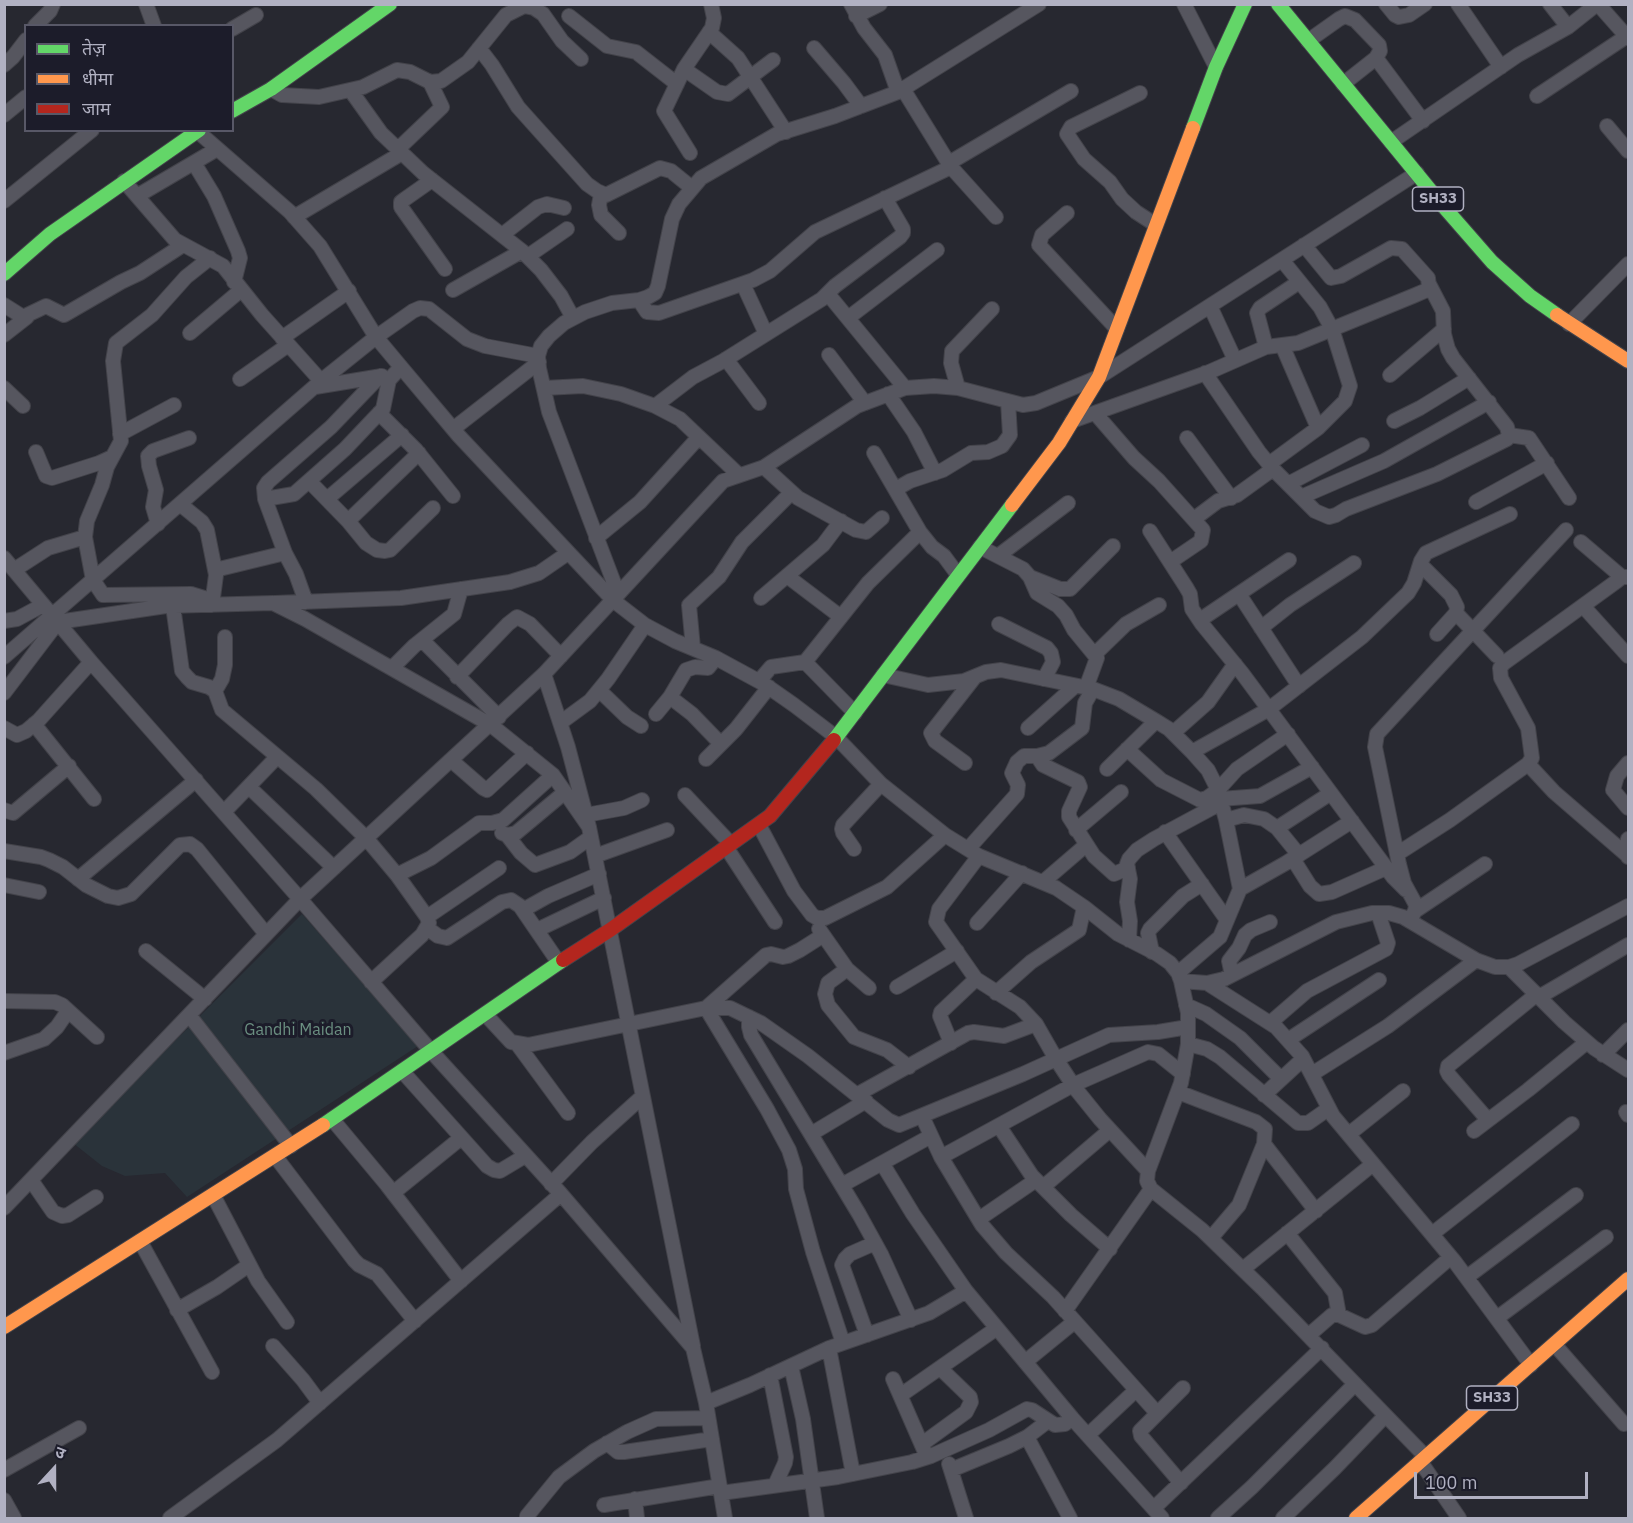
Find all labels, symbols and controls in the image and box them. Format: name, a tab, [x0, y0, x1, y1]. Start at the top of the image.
legend	[24, 24, 234, 132]
text: तेज़	[82, 37, 106, 60]
text: धीमा	[82, 67, 113, 90]
text: जाम	[82, 97, 111, 120]
road number: SH33	[1412, 187, 1464, 211]
park label: Gandhi Maidan	[244, 1020, 352, 1040]
road number: SH33	[1466, 1386, 1518, 1410]
north arrow	[24, 1439, 84, 1499]
text: उ	[52, 1441, 68, 1463]
scale bar	[1417, 1460, 1591, 1498]
text: 100 m	[1425, 1471, 1477, 1494]

